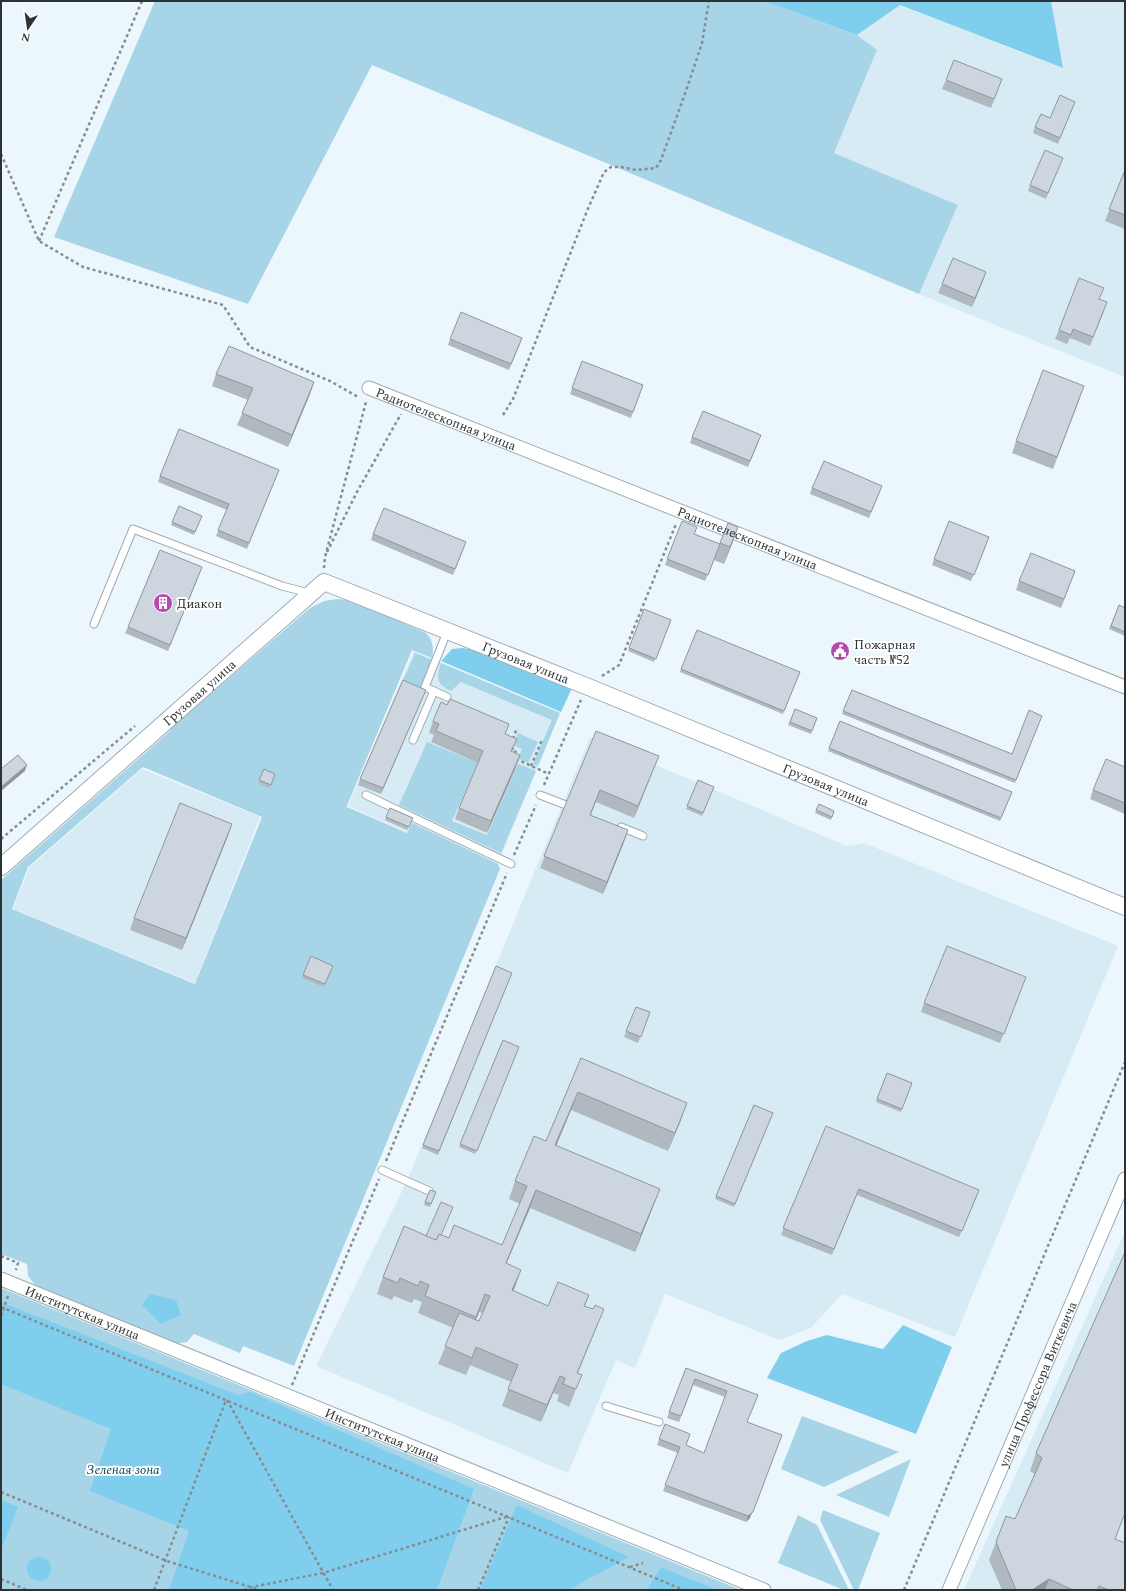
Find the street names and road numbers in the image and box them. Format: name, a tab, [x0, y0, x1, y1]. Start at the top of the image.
street label: Радиотелескопная улица	[373, 383, 520, 456]
street label: Радиотелескопная улица	[674, 502, 821, 576]
street label: Грузовая улица	[479, 637, 573, 690]
street label: Грузовая улица	[158, 655, 241, 731]
street label: Грузовая улица	[779, 759, 873, 812]
street label: Институтская улица	[21, 1281, 143, 1346]
street label: улица Профессора Виткевича	[993, 1298, 1083, 1471]
street label: Институтская улица	[322, 1403, 443, 1468]

